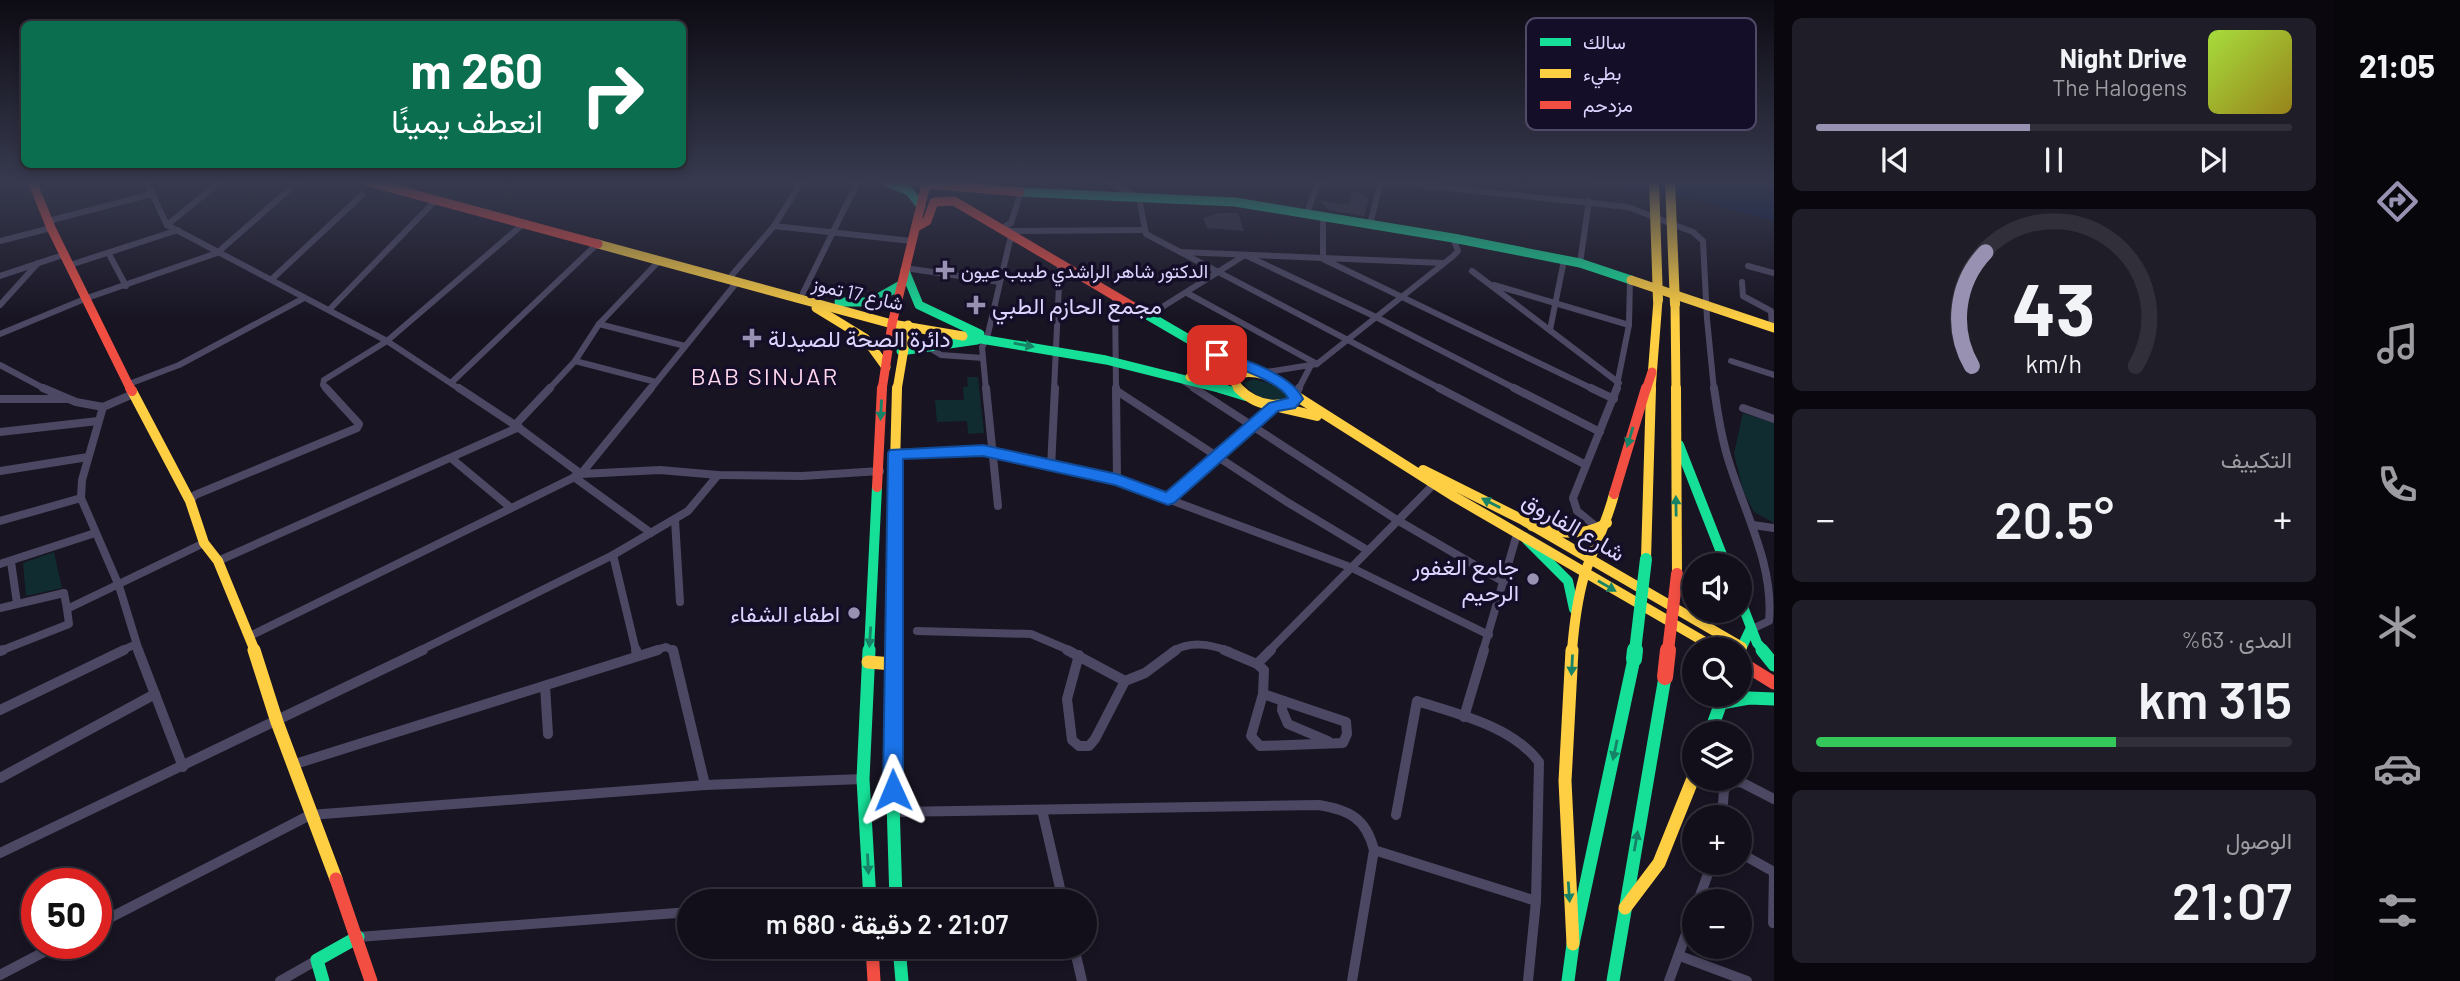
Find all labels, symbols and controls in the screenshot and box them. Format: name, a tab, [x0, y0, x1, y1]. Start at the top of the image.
legend	[1526, 18, 1756, 130]
text: سالك	[1583, 30, 1626, 53]
text: 260 m	[411, 40, 543, 99]
text: Night Drive	[2060, 42, 2187, 73]
text: 21:05	[2359, 46, 2435, 84]
icon: right	[567, 49, 658, 140]
text: بطيء	[1583, 61, 1621, 89]
text: The Halogens	[2052, 73, 2187, 101]
text: مزدحم	[1583, 93, 1633, 118]
text: انعطف يمينًا	[391, 101, 543, 139]
icon: previous	[1876, 141, 1914, 179]
icon: pause	[2035, 141, 2073, 179]
icon: next	[2194, 141, 2232, 179]
icon: directions	[2373, 177, 2422, 226]
place label: الدكتور شاهر الراشدي طبيب عيون	[961, 259, 1208, 287]
marker: الدكتور شاهر الراشدي طبيب عيون	[935, 260, 955, 280]
text: 43	[2012, 263, 2096, 351]
street label: شارع 17 تموز	[809, 271, 906, 317]
place label: مجمع الحازم الطبي	[992, 291, 1162, 325]
marker: مجمع الحازم الطبي	[966, 295, 986, 315]
icon: music	[2373, 319, 2422, 368]
place label: دائرة الصحة للصيدلة	[768, 324, 951, 354]
pin	[1187, 325, 1247, 385]
marker: دائرة الصحة للصيدلة	[742, 328, 762, 348]
icon: arrive	[1198, 336, 1236, 374]
one-way arrow	[1013, 339, 1035, 350]
text: km/h	[2026, 348, 2082, 378]
district label: BAB SINJAR	[691, 361, 839, 390]
one-way arrow	[875, 399, 886, 421]
one-way arrow	[1624, 427, 1634, 448]
text: التكييف	[2221, 445, 2292, 473]
icon: phone	[2373, 460, 2422, 509]
street label: شارع الفاروق	[1516, 485, 1630, 569]
text: 20.5°	[1994, 487, 2114, 549]
one-way arrow	[1670, 494, 1682, 516]
text: −	[1816, 495, 1835, 541]
text: +	[2273, 495, 2292, 541]
one-way arrow	[1481, 498, 1501, 509]
place label: جامع الغفور الرحيم	[1411, 552, 1519, 608]
map controls	[1682, 553, 1752, 959]
button: sound	[1682, 553, 1752, 623]
marker: جامع الغفور الرحيم	[1525, 571, 1541, 587]
one-way arrow	[1598, 580, 1617, 592]
place label: اطفاء الشفاء	[730, 599, 840, 627]
icon: climate	[2373, 602, 2422, 651]
marker: اطفاء الشفاء	[846, 605, 862, 621]
text: المدى · 63%	[2181, 625, 2292, 653]
one-way arrow	[864, 626, 875, 648]
button: search	[1682, 637, 1752, 707]
one-way arrow	[1566, 654, 1577, 676]
text: 315 km	[2138, 667, 2292, 729]
button: layers	[1682, 721, 1752, 791]
one-way arrow	[1609, 739, 1620, 761]
icon: car	[2373, 744, 2422, 793]
position arrow	[856, 753, 930, 827]
button: +	[1682, 805, 1752, 875]
text: الوصول	[2226, 826, 2292, 854]
one-way arrow	[1631, 830, 1642, 852]
one-way arrow	[862, 853, 873, 875]
speed limit sign: 50	[21, 868, 112, 959]
text: 21:07	[2172, 868, 2292, 930]
one-way arrow	[1563, 881, 1574, 903]
icon: filters	[2373, 886, 2422, 935]
button: −	[1682, 889, 1752, 959]
text: 21:07 · 2 دقيقة · 680 m	[766, 908, 1008, 939]

